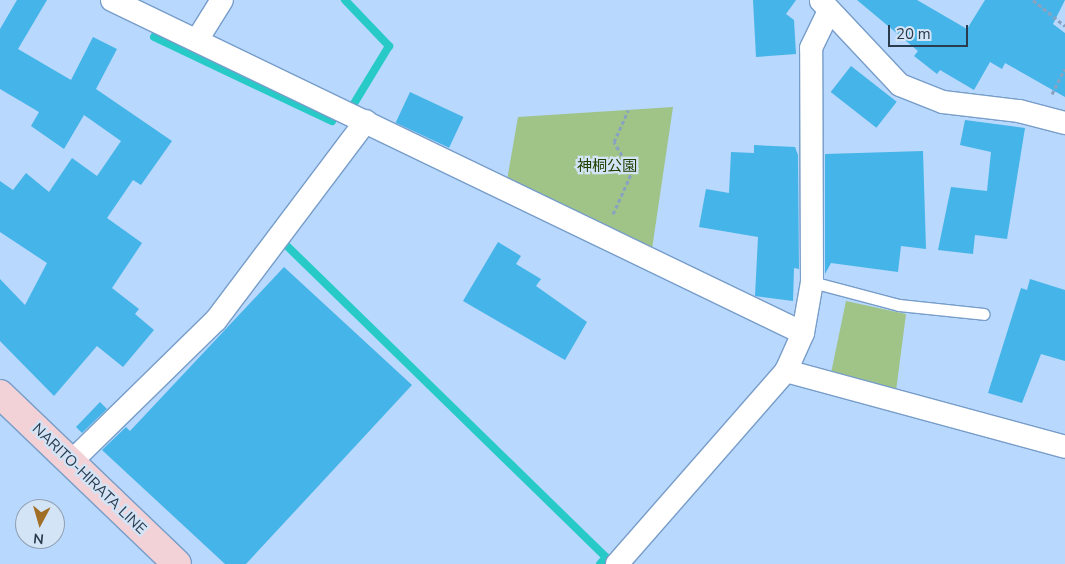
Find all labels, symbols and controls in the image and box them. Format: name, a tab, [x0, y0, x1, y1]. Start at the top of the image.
scale bar	[890, 15, 970, 47]
text: 20 m	[896, 24, 931, 44]
park label: 神桐公園	[577, 158, 637, 176]
street label: NARITO-HIRATA LINE	[28, 420, 150, 538]
north arrow	[15, 499, 65, 549]

